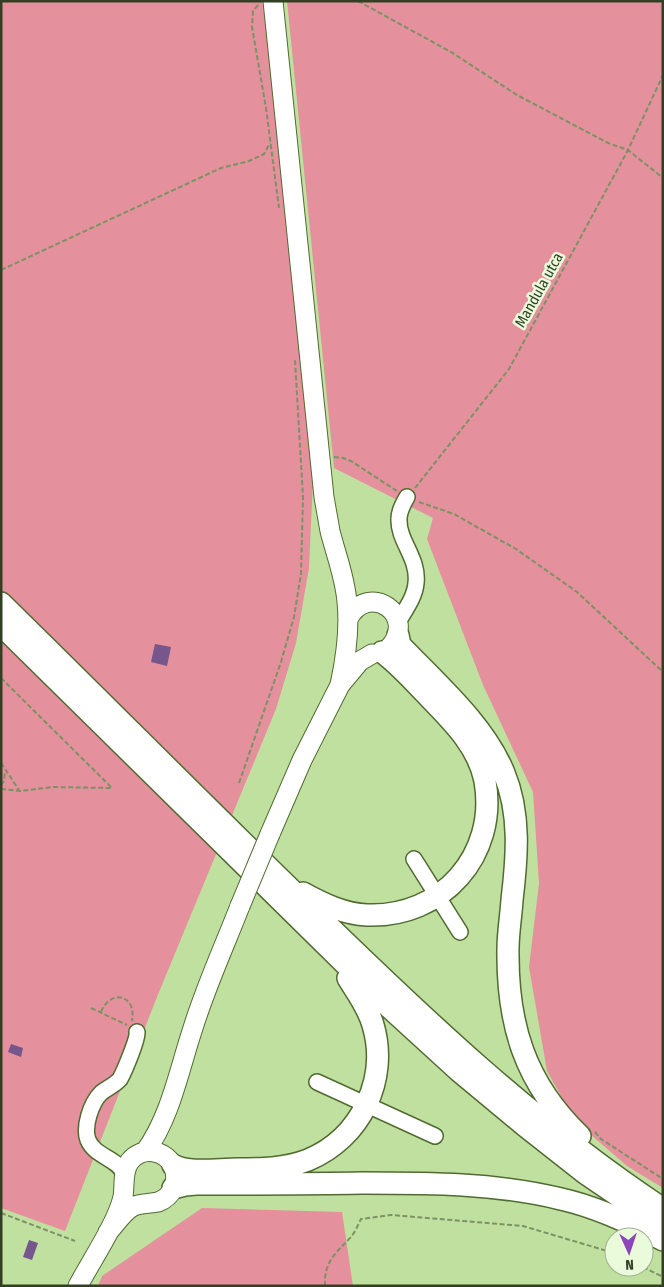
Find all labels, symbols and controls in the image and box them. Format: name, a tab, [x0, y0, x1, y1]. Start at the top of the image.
street label: Mandula utca	[511, 249, 567, 331]
north arrow	[604, 1227, 654, 1277]
text: N	[625, 1256, 634, 1273]

